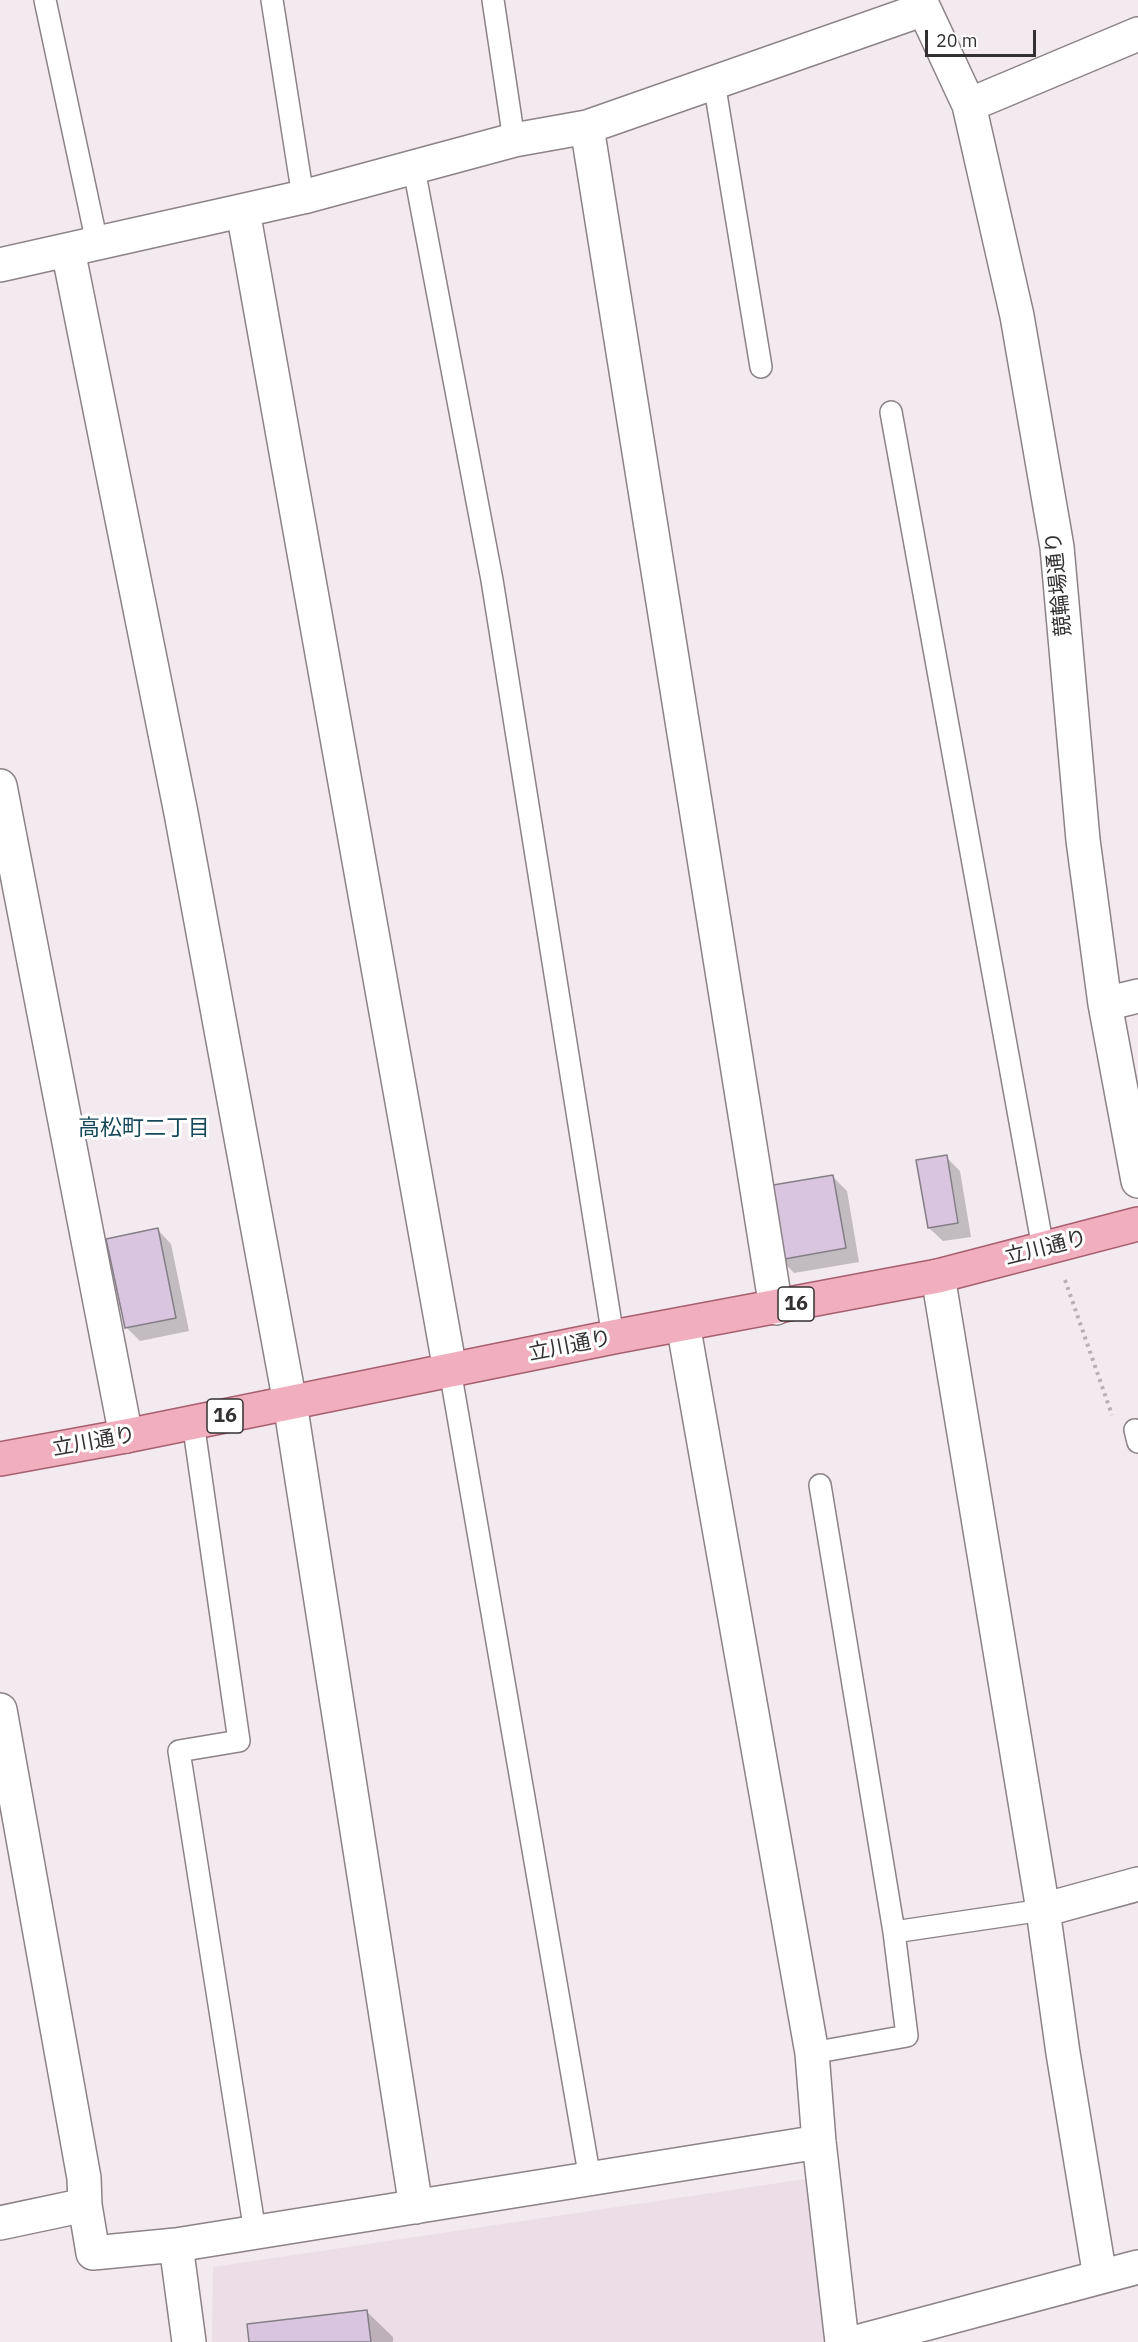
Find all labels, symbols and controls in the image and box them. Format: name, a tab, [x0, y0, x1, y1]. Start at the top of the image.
scale bar	[928, 18, 1039, 56]
text: 20 m	[936, 29, 978, 52]
street label: 競輪場通り	[1041, 530, 1077, 638]
district label: 高松町二丁目	[78, 1116, 210, 1142]
street label: 立川通り	[1002, 1226, 1090, 1270]
road number: 16	[778, 1287, 814, 1321]
street label: 立川通り	[526, 1326, 614, 1366]
road number: 16	[207, 1399, 243, 1433]
street label: 立川通り	[50, 1422, 138, 1462]

